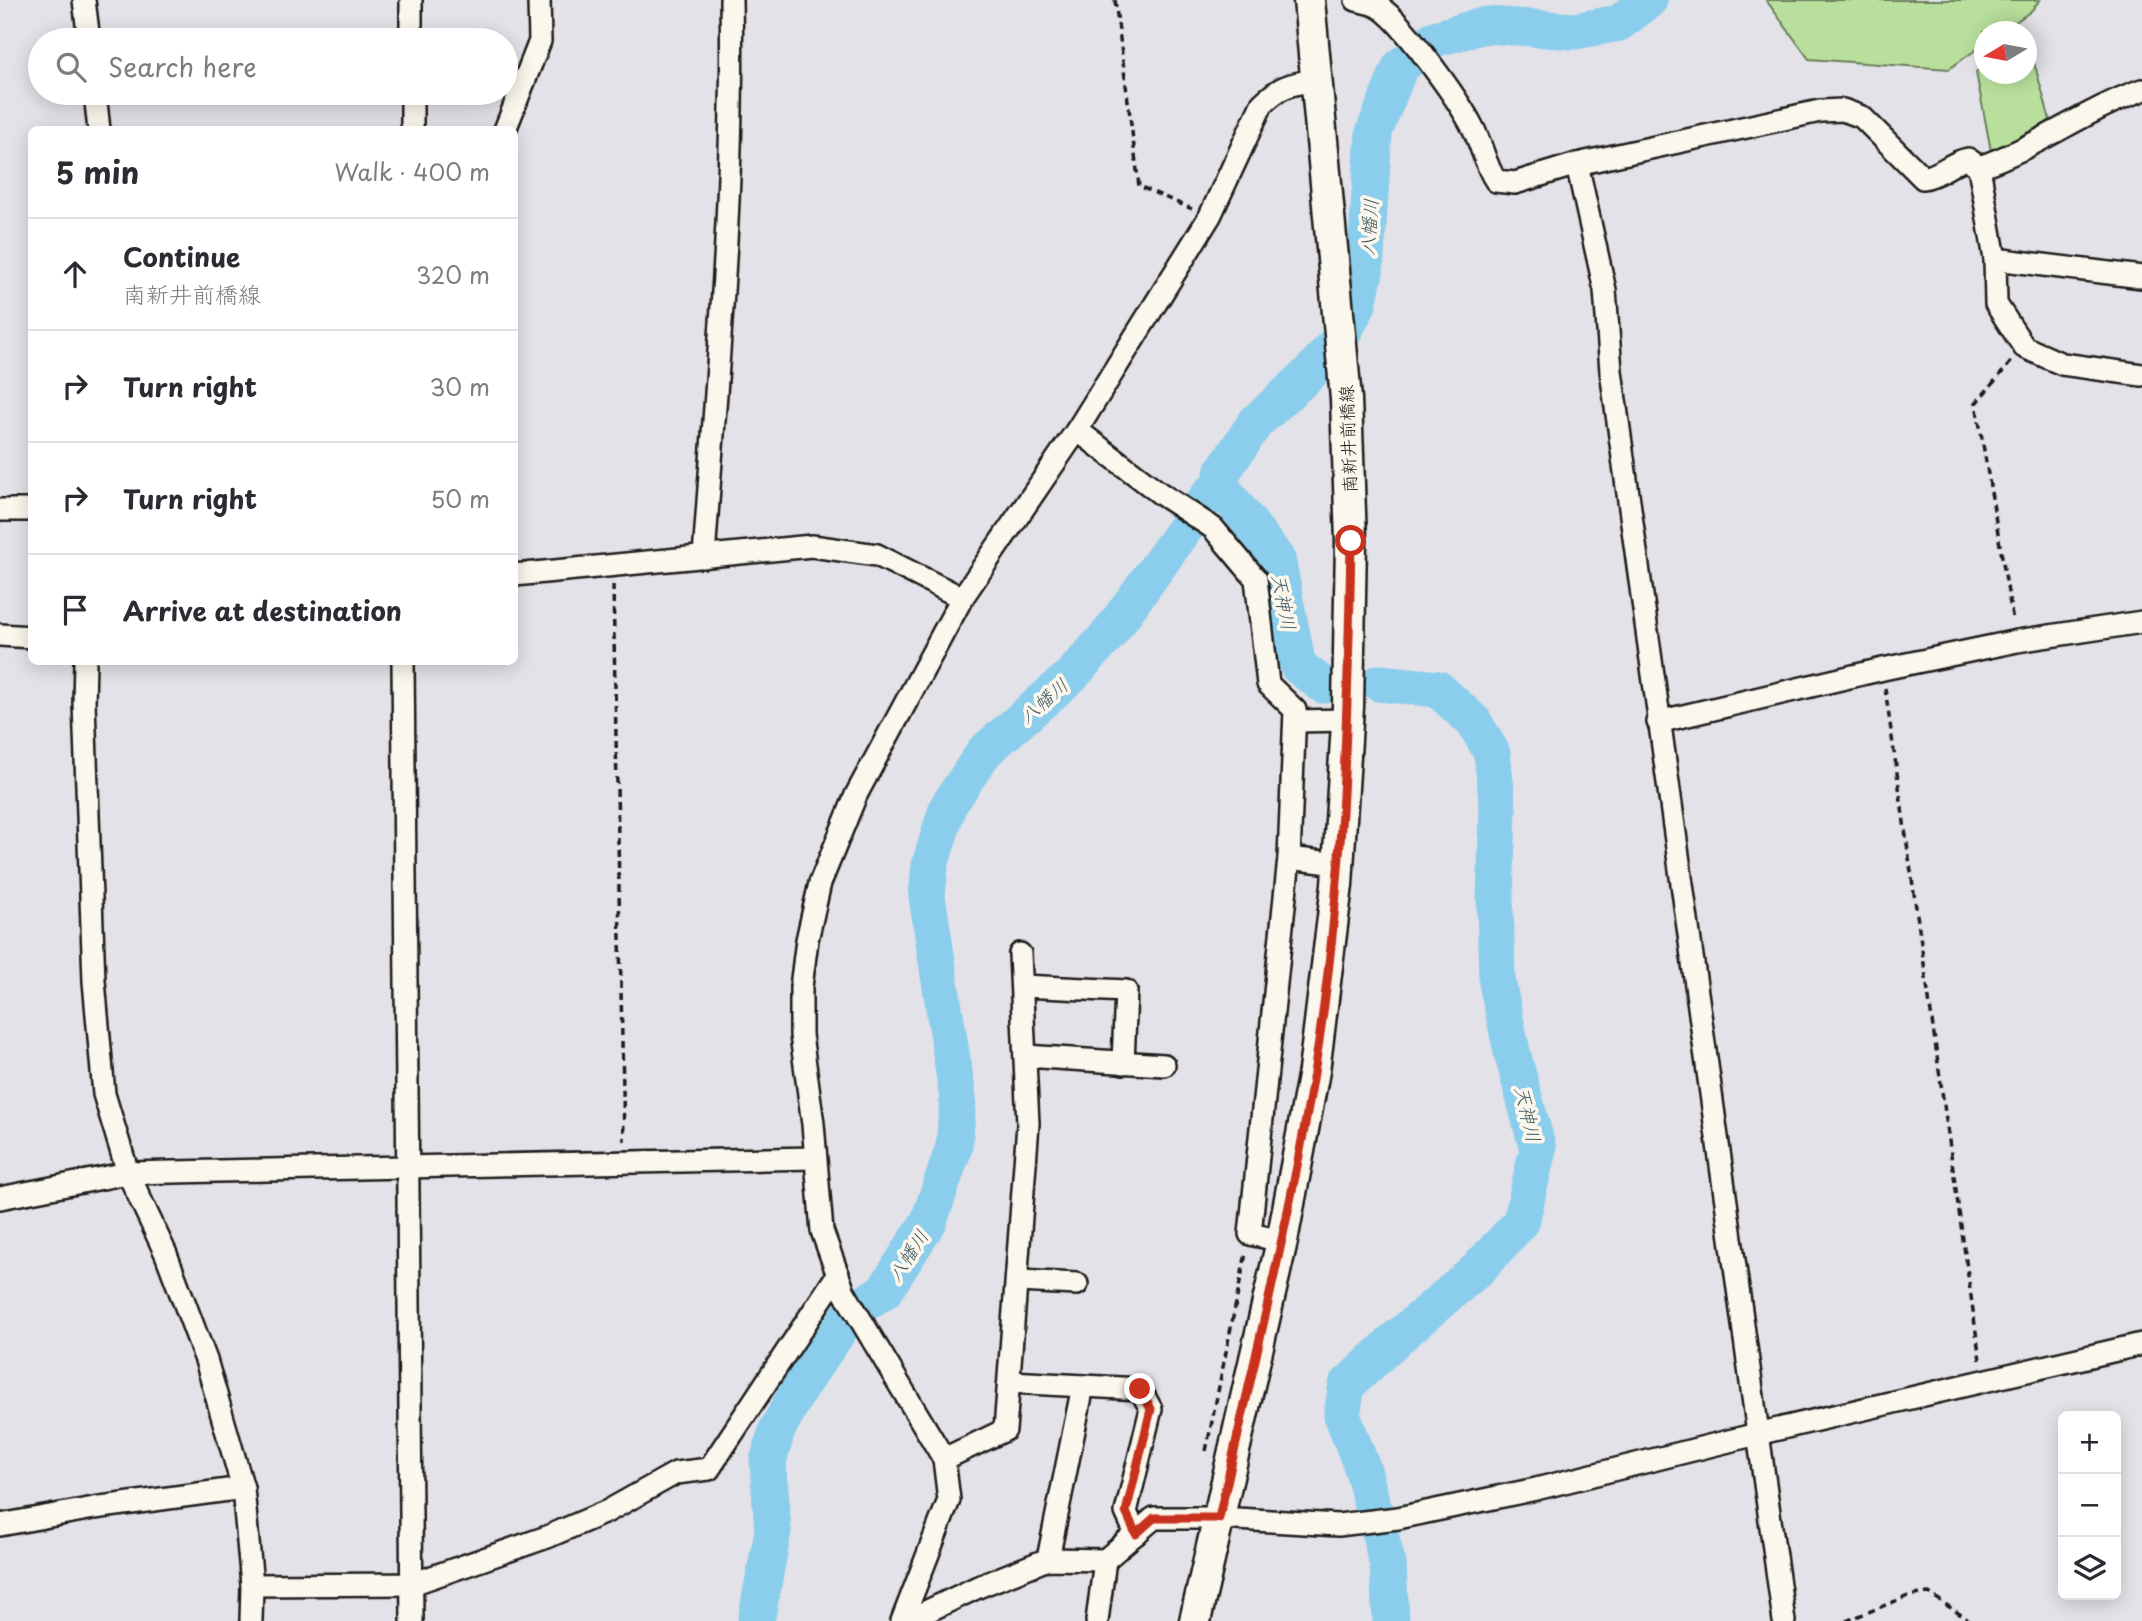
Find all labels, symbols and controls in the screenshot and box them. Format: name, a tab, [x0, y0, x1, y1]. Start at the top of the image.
north arrow	[1974, 21, 2037, 84]
search box	[28, 28, 518, 105]
text: Search here	[108, 47, 257, 86]
icon: search	[52, 48, 90, 86]
text: 5 min	[56, 149, 139, 194]
text: Walk · 400 m	[335, 154, 490, 189]
water label: 八幡川	[1352, 198, 1384, 256]
text: Continue	[123, 237, 240, 276]
icon: ahead	[56, 255, 94, 293]
text: 320 m	[416, 257, 490, 292]
text: 南新井前橋線	[123, 276, 261, 311]
icon: right	[56, 367, 94, 405]
text: Turn right	[123, 367, 257, 406]
text: 30 m	[429, 369, 490, 404]
street label: 南新井前橋線	[1332, 385, 1362, 493]
icon: right	[56, 479, 94, 517]
text: Turn right	[123, 479, 257, 518]
text: 50 m	[430, 481, 490, 516]
route start	[1335, 525, 1366, 556]
water label: 天神川	[1266, 571, 1304, 633]
icon: arrive	[56, 591, 94, 629]
text: Arrive at destination	[123, 591, 402, 630]
water label: 八幡川	[1012, 671, 1074, 729]
water label: 天神川	[1509, 1083, 1549, 1145]
water label: 八幡川	[880, 1223, 934, 1287]
route end	[1124, 1373, 1155, 1404]
map controls	[2058, 1411, 2121, 1600]
button: +	[2058, 1411, 2121, 1474]
button: −	[2058, 1474, 2121, 1537]
button: layers	[2058, 1537, 2121, 1600]

